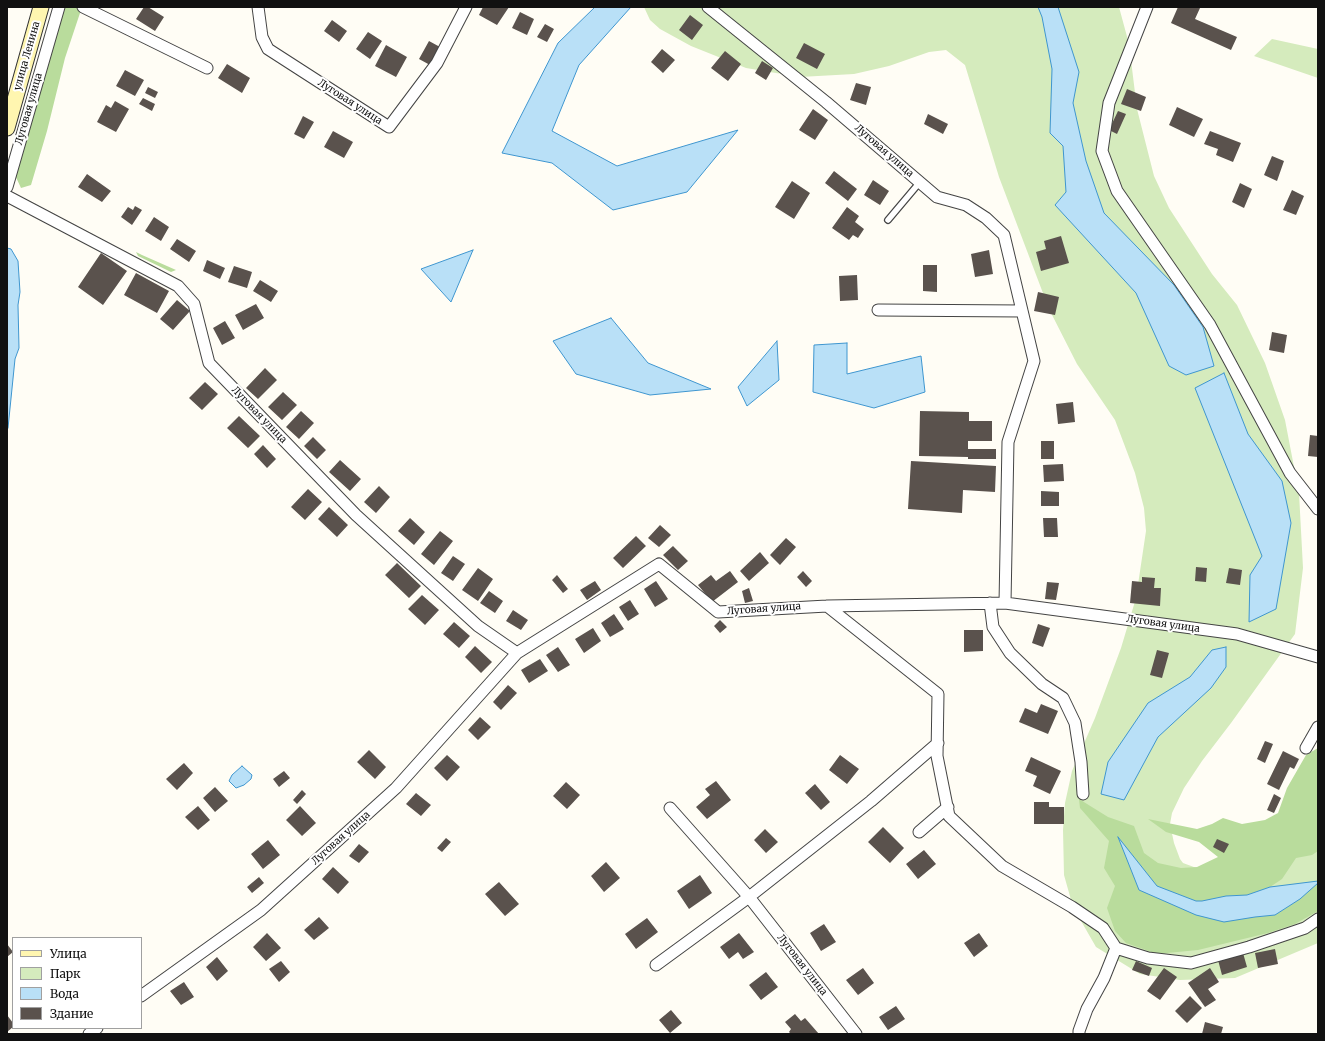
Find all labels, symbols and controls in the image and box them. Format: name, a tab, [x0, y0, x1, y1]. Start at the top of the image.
street label: улица Ленина	[11, 20, 43, 92]
street label: Луговая улица	[13, 72, 45, 146]
street label: Луговая улица	[316, 77, 384, 127]
street label: Луговая улица	[852, 122, 916, 180]
street label: Луговая улица	[229, 384, 289, 446]
street label: Луговая улица	[727, 600, 801, 618]
street label: Луговая улица	[1125, 613, 1201, 635]
street label: Луговая улица	[309, 809, 373, 867]
street label: Луговая улица	[774, 932, 830, 998]
legend	[12, 937, 142, 1029]
text: Улица	[50, 946, 87, 961]
text: Парк	[50, 966, 81, 981]
text: Вода	[50, 986, 79, 1001]
text: Здание	[50, 1006, 93, 1021]

